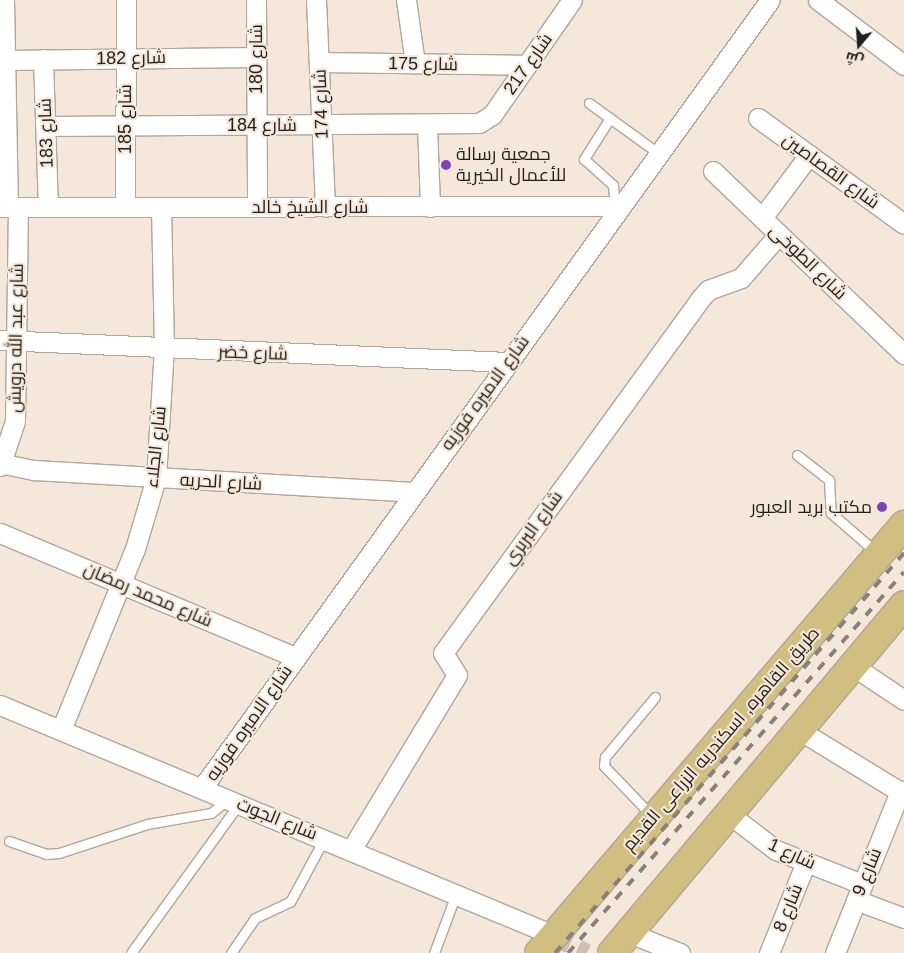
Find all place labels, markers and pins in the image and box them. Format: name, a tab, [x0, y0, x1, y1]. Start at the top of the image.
place label: جمعية رسالة للأعمال الخيرية	[456, 144, 566, 186]
marker: جمعية رسالة للأعمال الخيرية	[440, 159, 452, 171]
place label: مكتب بريد العبور	[751, 496, 872, 518]
marker: مكتب بريد العبور	[876, 501, 888, 513]

